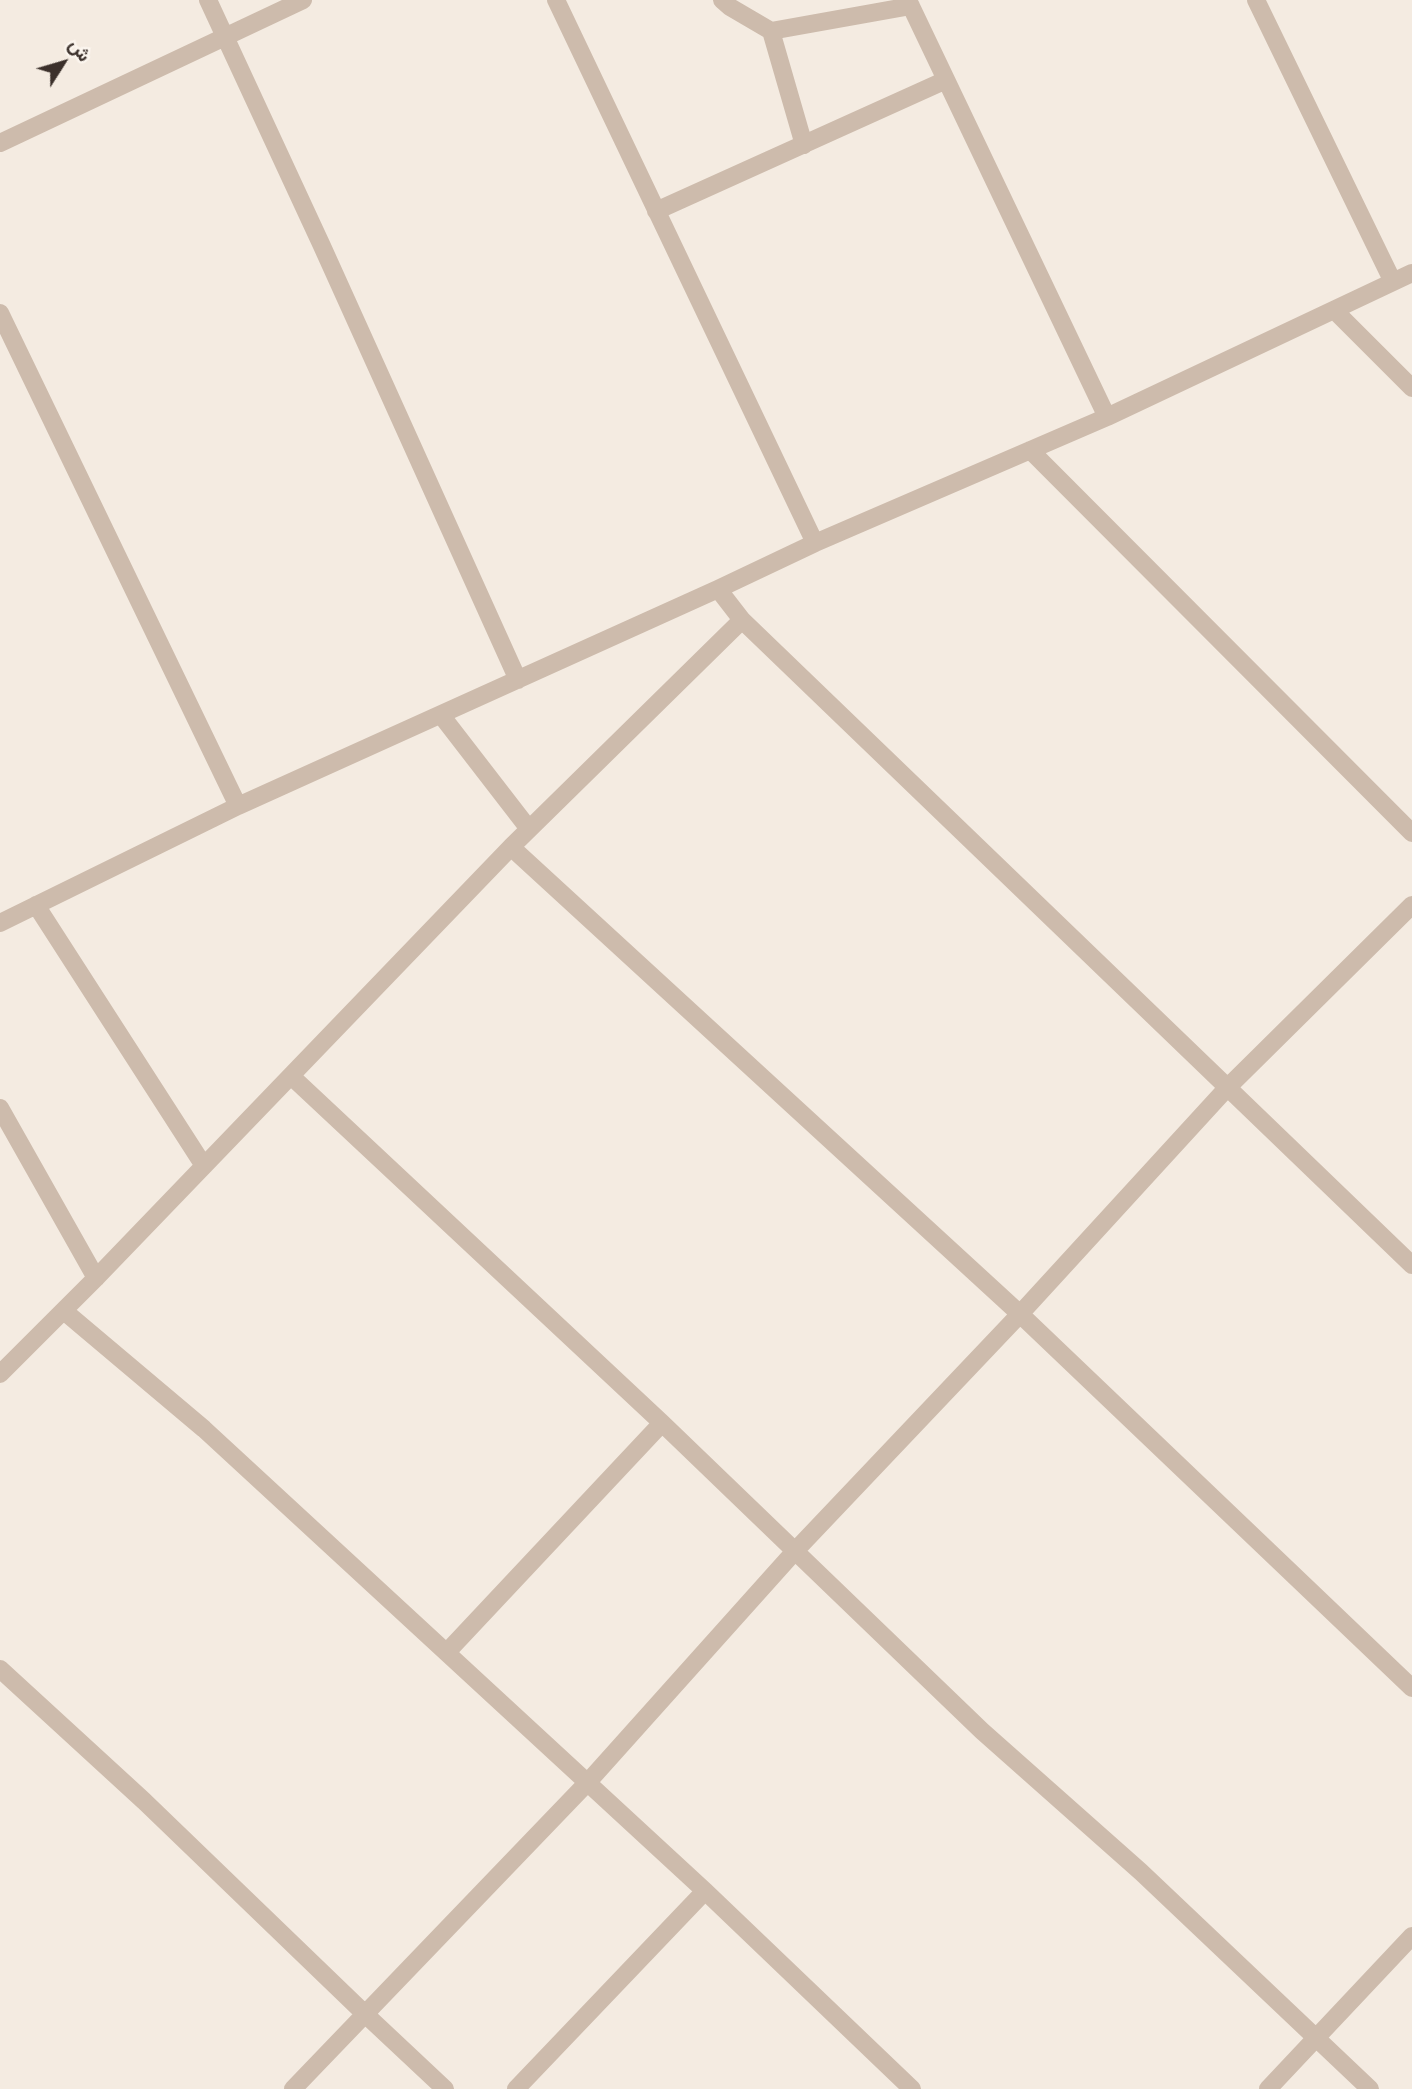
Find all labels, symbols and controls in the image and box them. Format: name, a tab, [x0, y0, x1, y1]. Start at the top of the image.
north arrow	[28, 28, 98, 98]
text: ش	[63, 33, 97, 67]

